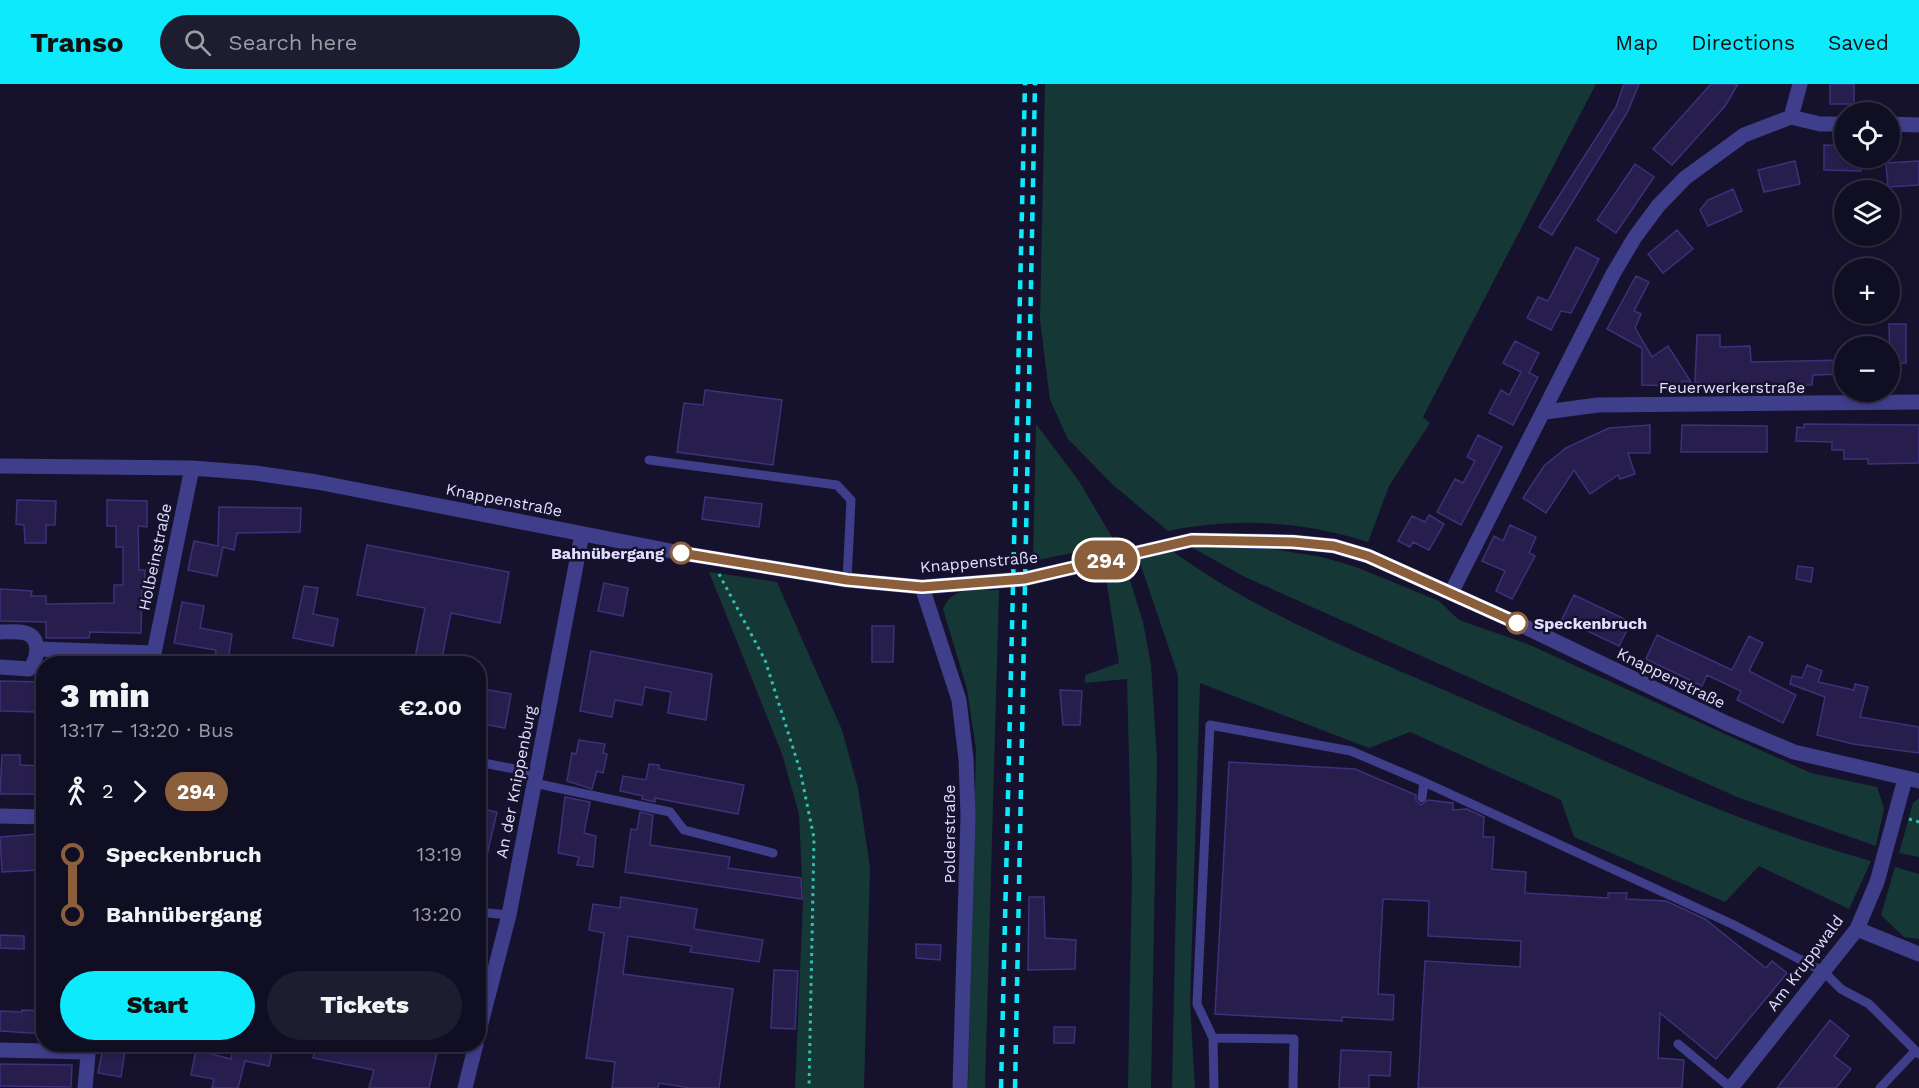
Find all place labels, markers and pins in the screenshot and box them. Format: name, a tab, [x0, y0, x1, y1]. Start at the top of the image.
marker: Bahnübergang	[670, 542, 692, 564]
place label: Bahnübergang	[551, 544, 664, 563]
marker: Speckenbruch	[1506, 612, 1528, 634]
place label: Speckenbruch	[1534, 614, 1647, 633]

